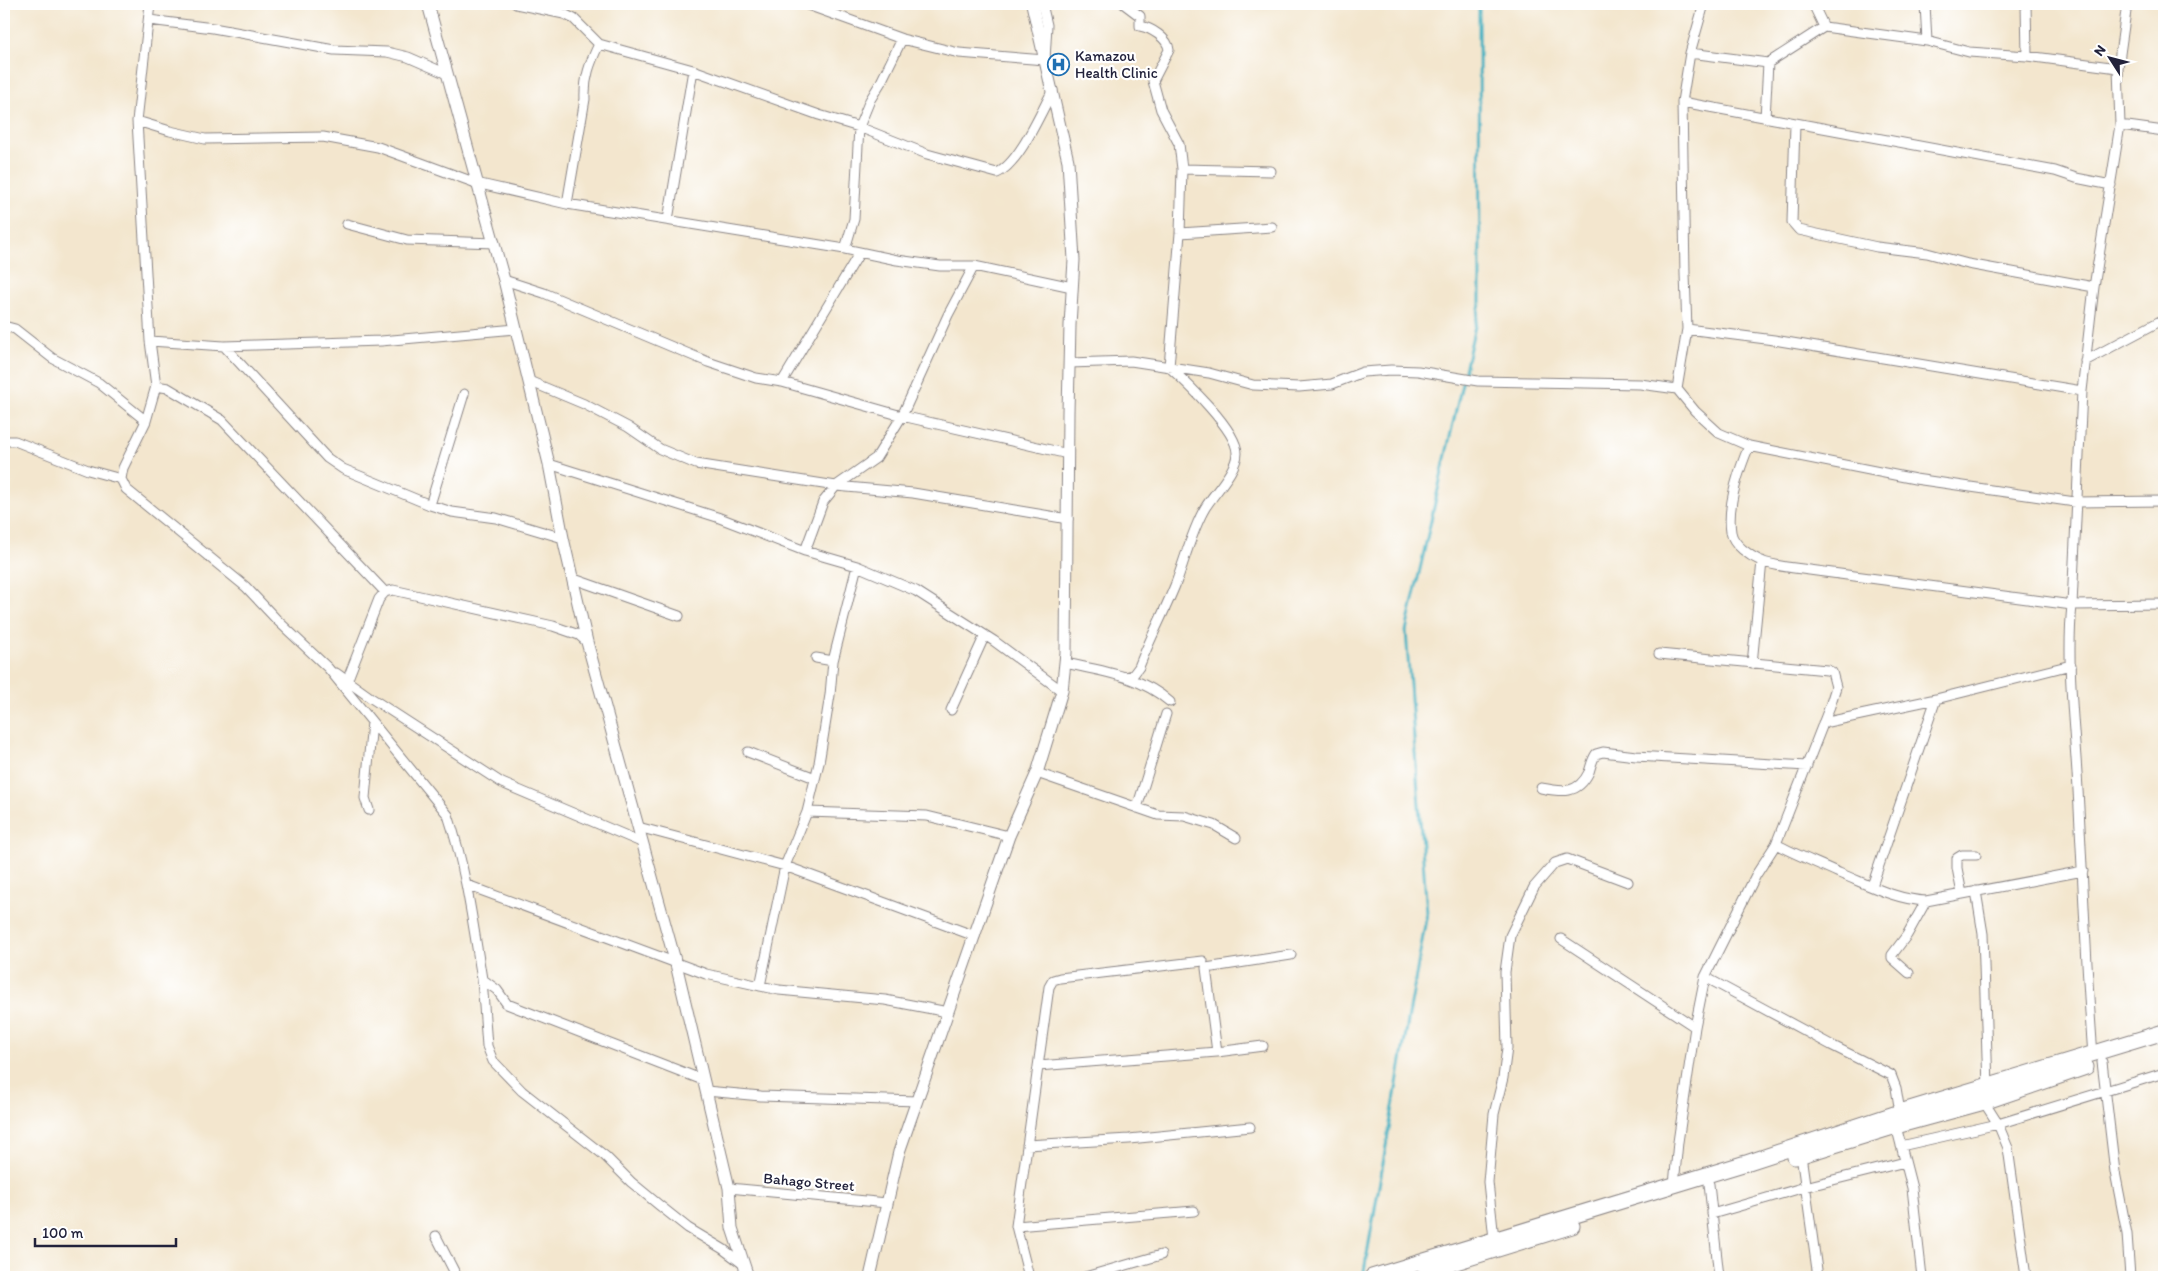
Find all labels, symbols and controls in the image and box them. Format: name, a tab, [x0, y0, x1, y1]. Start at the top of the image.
north arrow	[2086, 32, 2136, 82]
text: N	[2090, 42, 2110, 59]
place label: Kamazou Health Clinic	[1075, 47, 1158, 82]
hospital icon: Kamazou Health Clinic	[1047, 53, 1071, 77]
street label: Bahago Street	[763, 1169, 856, 1195]
scale bar	[35, 1216, 176, 1248]
text: 100 m	[42, 1224, 84, 1242]

